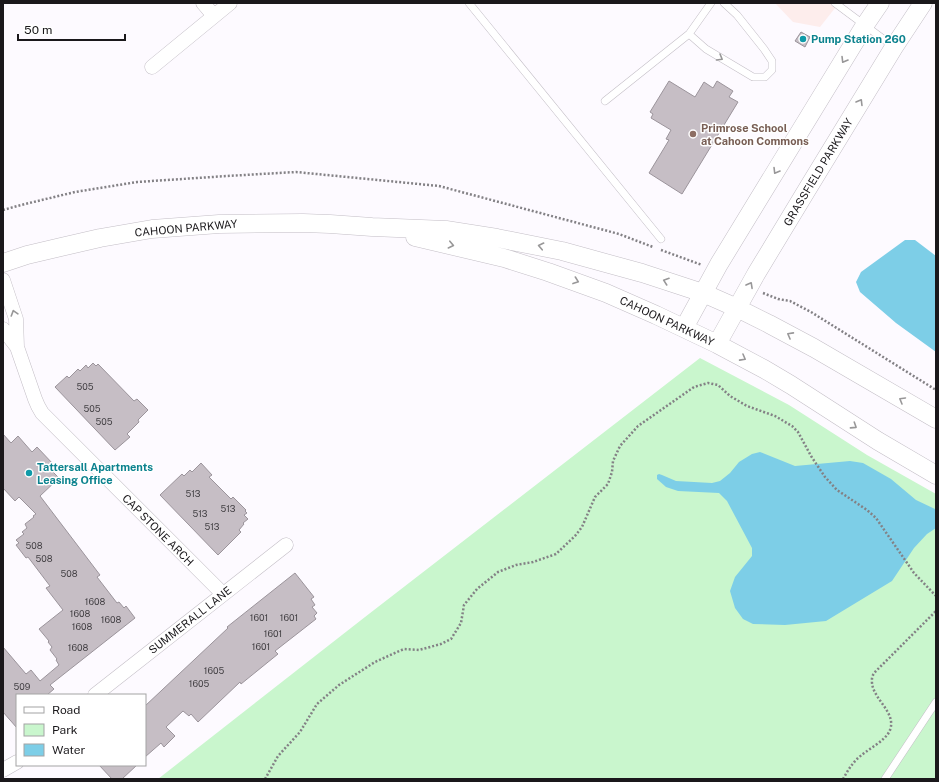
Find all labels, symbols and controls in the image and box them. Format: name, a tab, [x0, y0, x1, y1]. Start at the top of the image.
scale bar	[18, 16, 125, 42]
text: 50 m	[24, 23, 52, 37]
place label: Pump Station 260	[811, 33, 906, 45]
marker: Pump Station 260	[798, 34, 808, 44]
one-way arrow	[716, 53, 723, 60]
one-way arrow	[841, 56, 849, 63]
one-way arrow	[856, 99, 863, 106]
street label: GRASSFIELD PARKWAY	[781, 116, 855, 228]
place label: Primrose School at Cahoon Commons	[701, 122, 809, 147]
marker: Primrose School at Cahoon Commons	[688, 129, 698, 139]
one-way arrow	[774, 167, 781, 174]
street label: CAHOON PARKWAY	[134, 218, 238, 238]
one-way arrow	[448, 241, 454, 249]
one-way arrow	[538, 243, 544, 251]
one-way arrow	[572, 277, 579, 285]
one-way arrow	[663, 277, 670, 285]
one-way arrow	[745, 282, 752, 289]
street label: CAHOON PARKWAY	[618, 294, 716, 348]
one-way arrow	[10, 309, 19, 316]
one-way arrow	[786, 333, 794, 340]
one-way arrow	[739, 353, 747, 361]
house number: 505	[76, 381, 94, 392]
one-way arrow	[899, 398, 906, 405]
house number: 505	[83, 403, 101, 414]
house number: 505	[95, 416, 113, 427]
one-way arrow	[850, 421, 857, 429]
place label: Tattersall Apartments Leasing Office	[37, 461, 153, 486]
marker: Tattersall Apartments Leasing Office	[24, 468, 34, 478]
house number: 513	[185, 488, 201, 499]
street label: CAP STONE ARCH	[120, 492, 196, 568]
house number: 513	[220, 503, 236, 514]
house number: 513	[192, 508, 208, 519]
house number: 513	[204, 521, 220, 532]
house number: 508	[25, 540, 43, 551]
house number: 508	[35, 553, 53, 564]
house number: 508	[60, 568, 78, 579]
street label: SUMMERALL LANE	[146, 584, 234, 656]
house number: 1608	[85, 596, 105, 607]
house number: 1608	[70, 608, 90, 619]
house number: 1601	[250, 612, 268, 623]
house number: 1601	[280, 612, 298, 623]
house number: 1608	[101, 614, 121, 625]
house number: 1608	[72, 621, 92, 632]
house number: 1601	[264, 628, 282, 639]
house number: 1601	[252, 641, 270, 652]
house number: 1608	[68, 642, 88, 653]
house number: 1605	[204, 665, 224, 676]
house number: 1605	[189, 678, 209, 689]
house number: 509	[14, 681, 31, 692]
legend	[16, 694, 146, 766]
text: Road	[52, 703, 80, 717]
text: Park	[52, 723, 78, 737]
text: Water	[52, 743, 86, 757]

